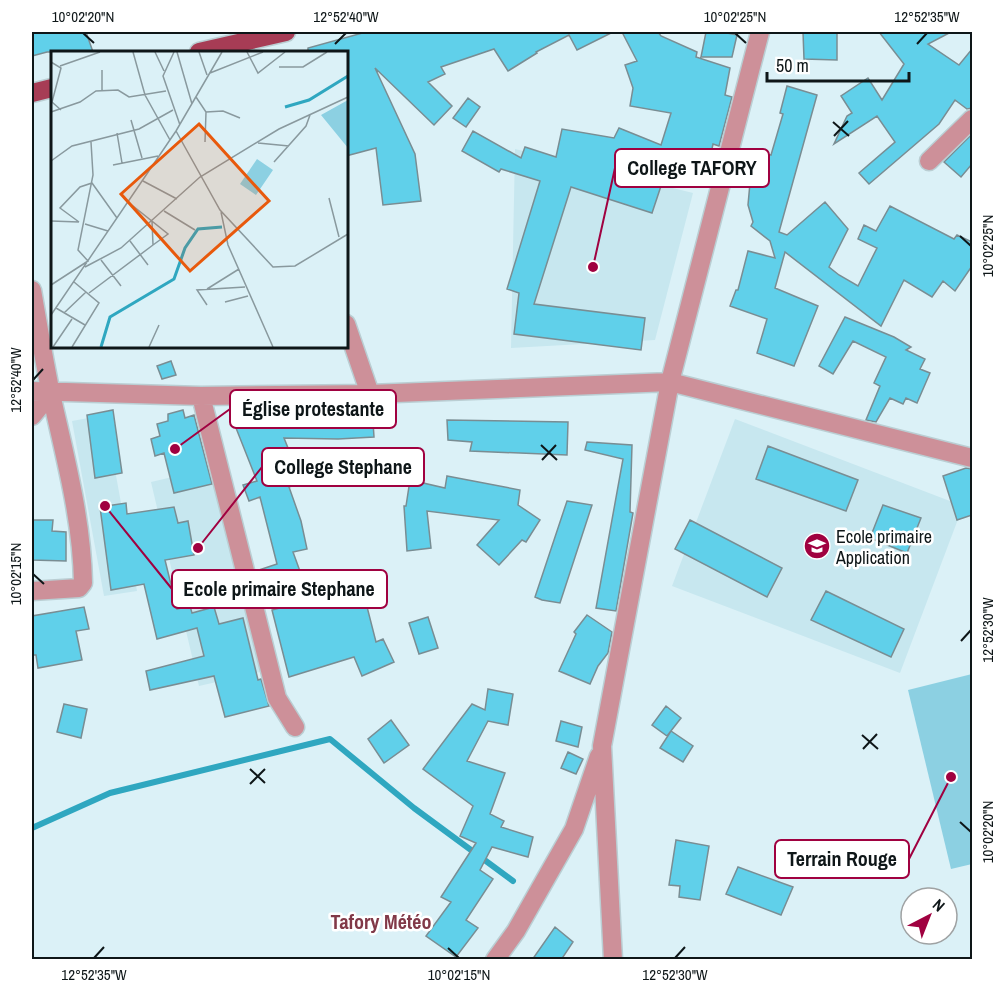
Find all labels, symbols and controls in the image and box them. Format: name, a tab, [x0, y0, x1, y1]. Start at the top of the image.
text: 10°02'20"N	[52, 6, 114, 27]
text: 12°52'40"W	[313, 6, 379, 27]
text: 10°02'25"N	[704, 6, 766, 27]
text: 12°52'35"W	[894, 6, 960, 27]
scale bar	[767, 45, 910, 83]
inset map	[51, 51, 348, 348]
text: 50 m	[776, 53, 809, 78]
callout: College TAFORY	[615, 149, 769, 187]
text: College TAFORY	[627, 154, 757, 181]
text: 10°02'25"N	[977, 215, 998, 277]
text: 12°52'40"W	[5, 347, 26, 413]
callout: Église protestante	[230, 390, 396, 428]
text: Église protestante	[242, 395, 384, 422]
callout: College Stephane	[262, 448, 424, 486]
text: College Stephane	[274, 453, 412, 480]
place label: Ecole primaire Application	[835, 524, 932, 570]
school or university icon: Ecole primaire Application	[802, 531, 832, 561]
text: 10°02'15"N	[5, 543, 26, 605]
callout: Ecole primaire Stephane	[172, 570, 387, 608]
text: Ecole primaire Stephane	[183, 575, 375, 602]
text: 12°52'30"W	[977, 597, 998, 663]
text: 10°02'20"N	[977, 801, 998, 863]
callout: Terrain Rouge	[775, 840, 909, 878]
text: Terrain Rouge	[787, 845, 897, 872]
north arrow	[899, 886, 959, 946]
text: N	[928, 894, 950, 916]
district label: Tafory Météo	[331, 908, 431, 935]
text: 12°52'35"W	[61, 964, 127, 985]
text: 10°02'15"N	[428, 964, 490, 985]
text: 12°52'30"W	[642, 964, 708, 985]

